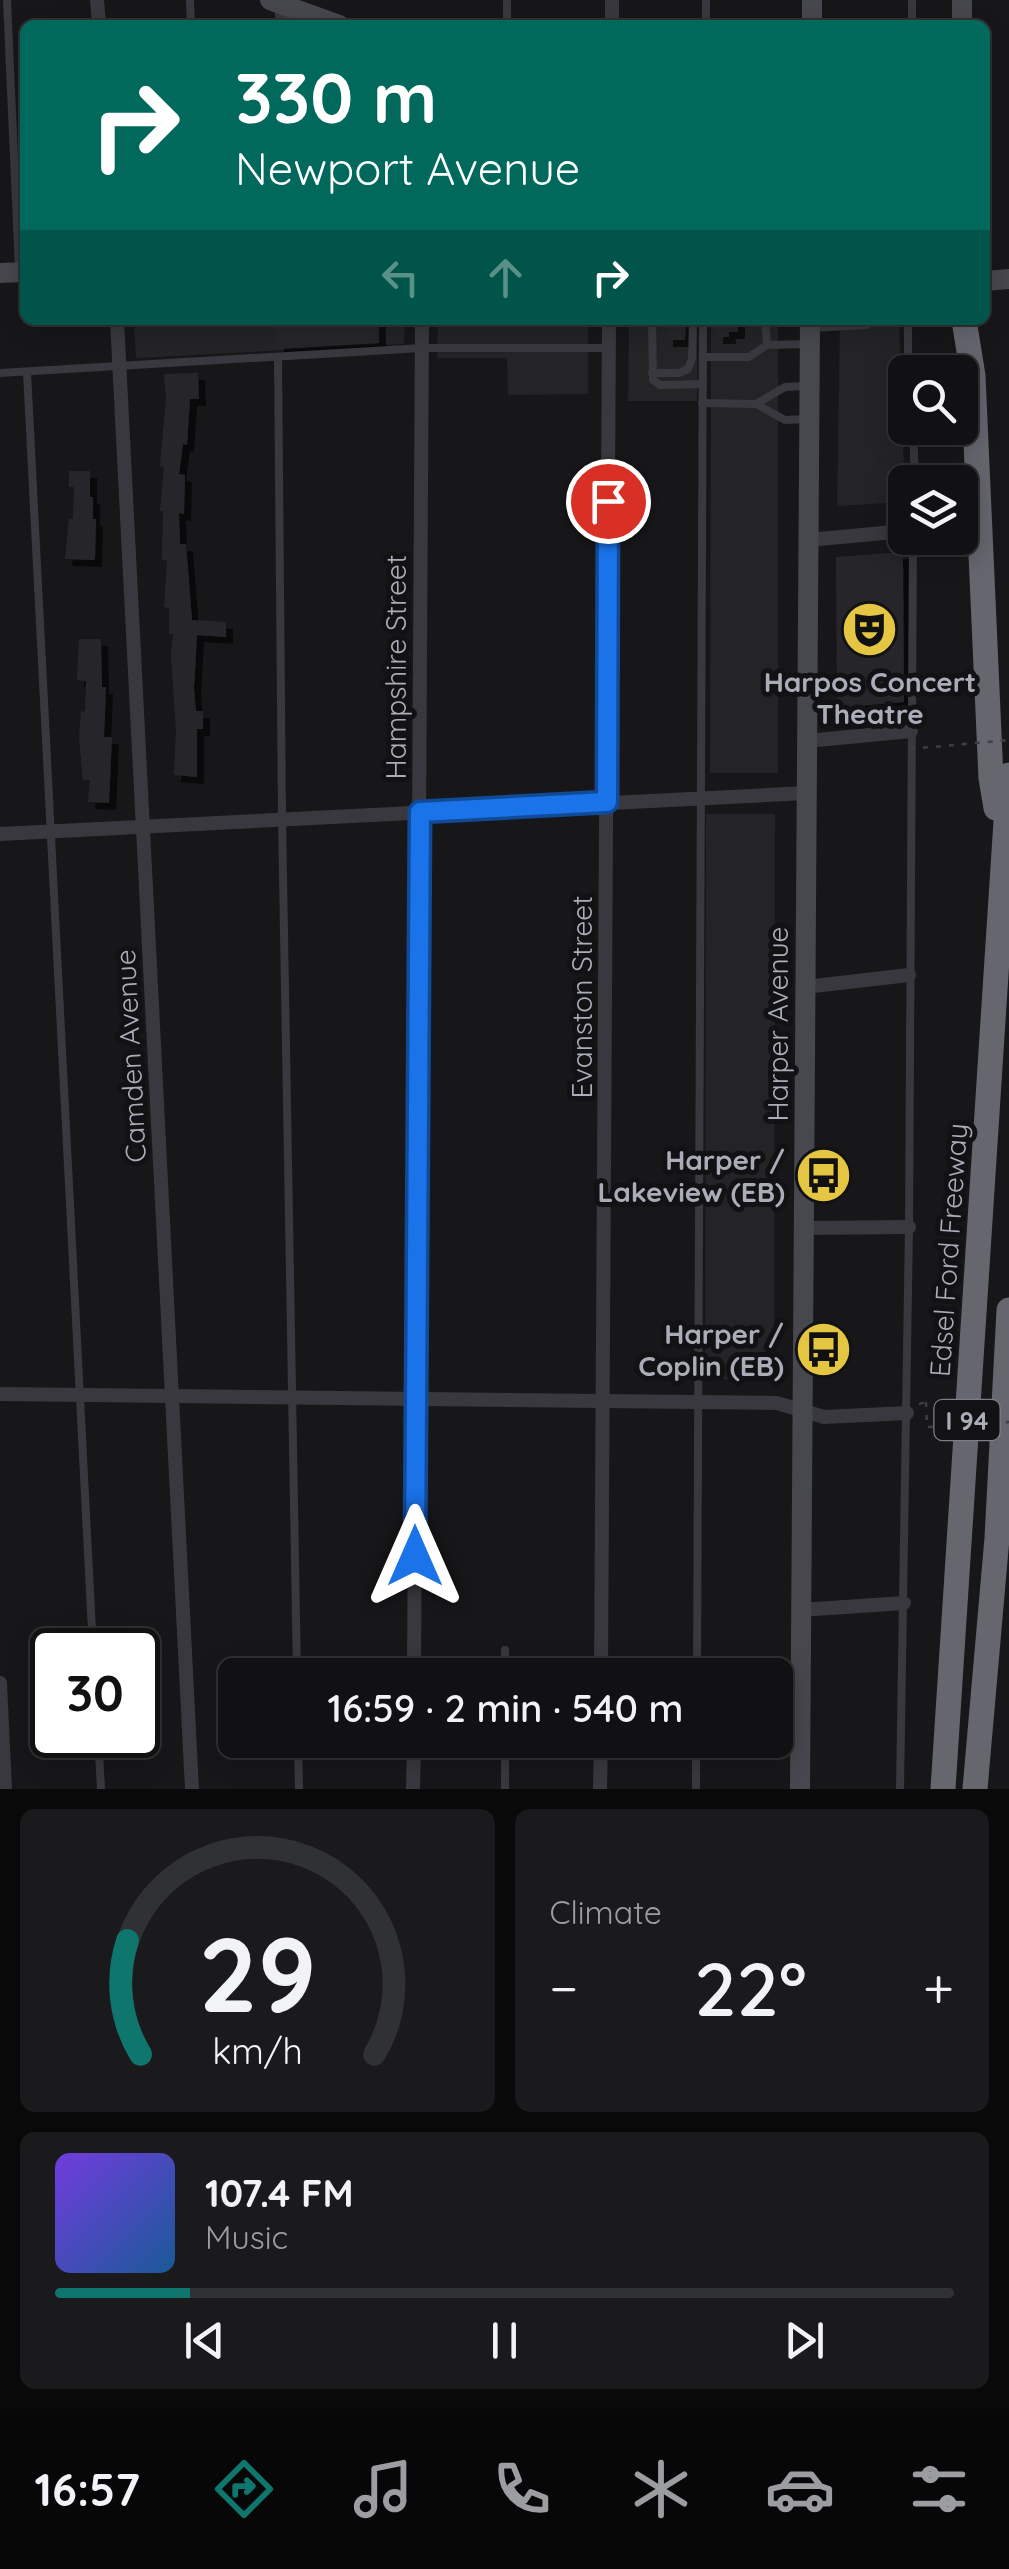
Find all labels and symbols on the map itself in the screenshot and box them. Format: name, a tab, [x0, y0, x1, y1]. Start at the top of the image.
pin	[566, 459, 651, 544]
street label: Hampshire Street	[378, 555, 413, 779]
theatre icon: Harpos Concert Theatre	[840, 600, 900, 660]
place label: Harpos Concert Theatre	[764, 664, 976, 731]
street label: Evanston Street	[564, 895, 599, 1099]
street label: Harper Avenue	[760, 927, 795, 1121]
street label: Camden Avenue	[107, 949, 153, 1163]
street label: Edsel Ford Freeway	[922, 1122, 974, 1378]
place label: Harper / Lakeview (EB)	[597, 1142, 785, 1209]
bus stop icon: Harper / Lakeview (EB)	[794, 1145, 854, 1205]
place label: Harper / Coplin (EB)	[638, 1316, 784, 1383]
bus stop icon: Harper / Coplin (EB)	[793, 1319, 853, 1379]
road number: I 94	[934, 1400, 1000, 1440]
position arrow	[363, 1504, 467, 1608]
speed limit sign: 30	[30, 1628, 160, 1758]

